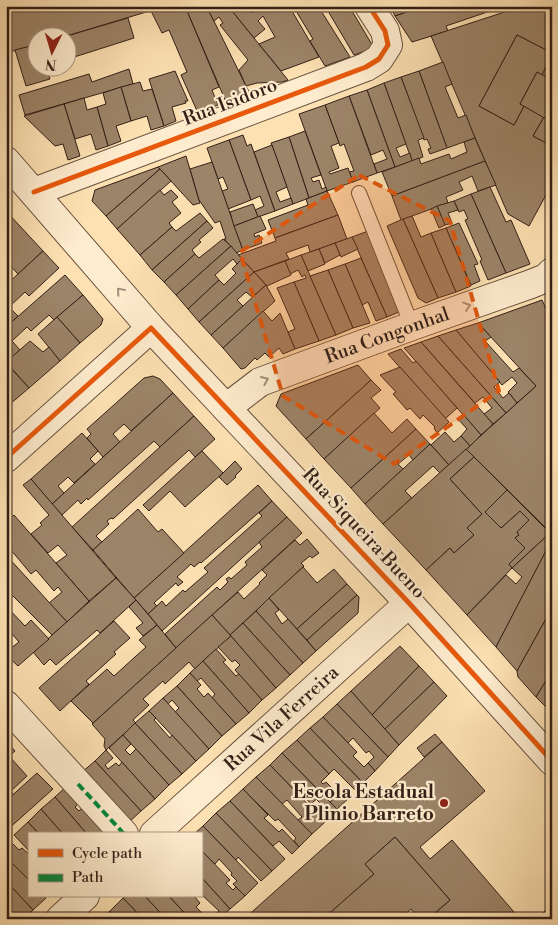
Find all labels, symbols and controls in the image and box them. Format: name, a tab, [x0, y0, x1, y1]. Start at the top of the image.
north arrow	[28, 28, 78, 78]
text: N	[45, 55, 57, 73]
street label: Rua Isidoro	[179, 73, 281, 131]
one-way arrow	[117, 288, 125, 297]
street label: Rua Congonhal	[321, 302, 453, 369]
one-way arrow	[463, 302, 471, 312]
one-way arrow	[260, 376, 269, 387]
street label: Rua Siqueira Bueno	[297, 462, 431, 604]
street label: Rua Vila Ferreira	[219, 660, 344, 777]
place label: Escola Estadual Plinio Barreto	[293, 780, 434, 826]
marker: Escola Estadual Plinio Barreto	[438, 797, 450, 809]
legend	[28, 832, 202, 898]
text: Cycle path	[72, 844, 142, 863]
text: Path	[72, 868, 104, 887]

